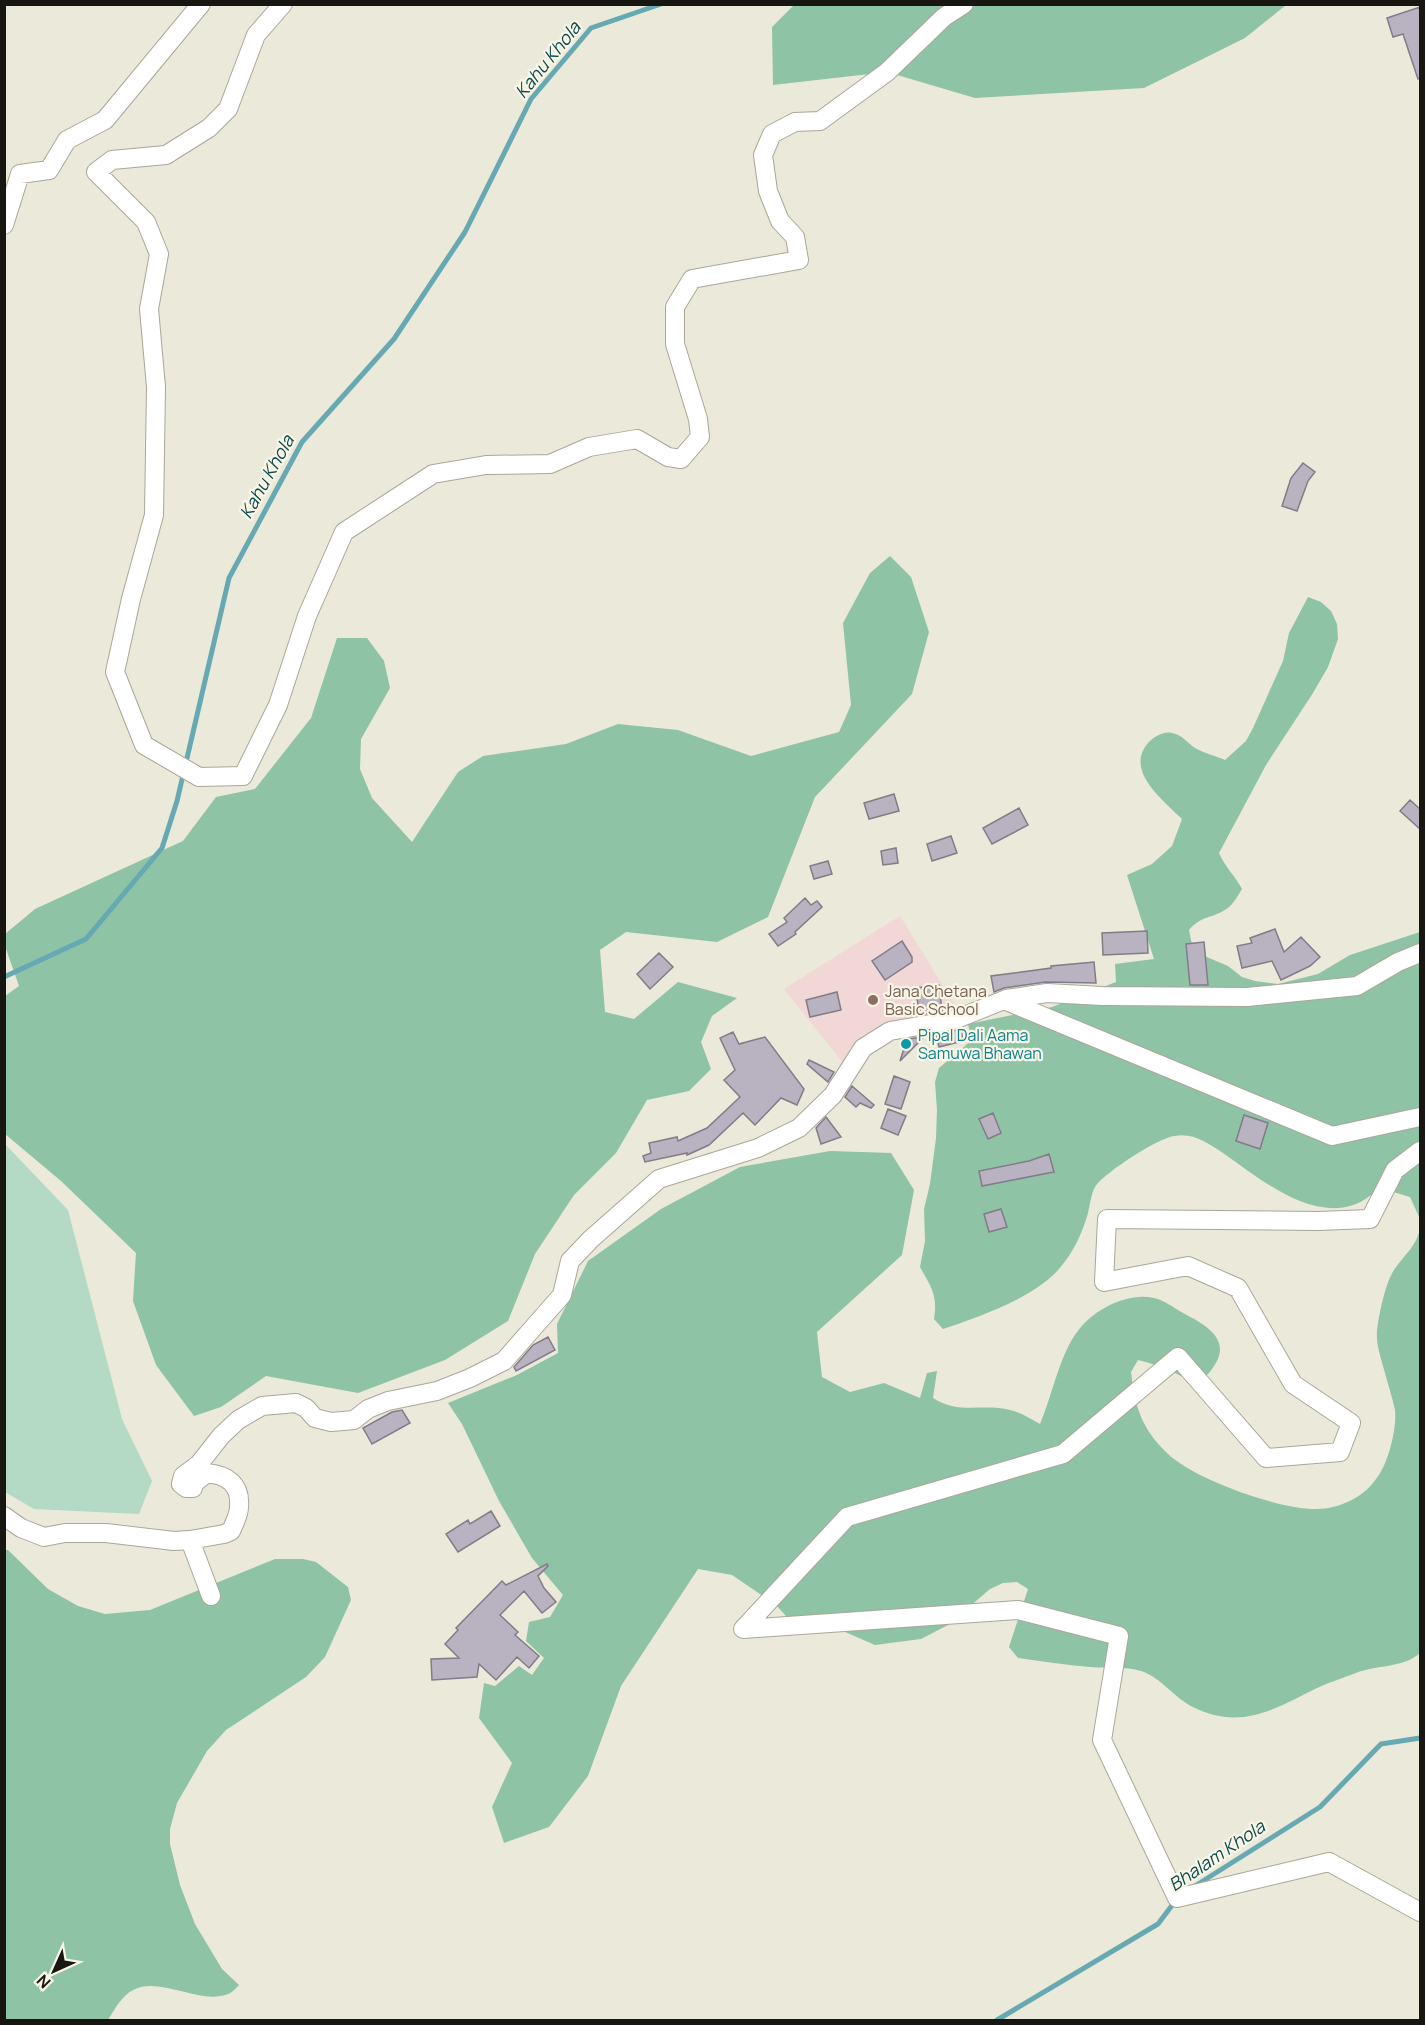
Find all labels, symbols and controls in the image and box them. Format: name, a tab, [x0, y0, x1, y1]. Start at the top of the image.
water label: Kahu Khola	[509, 15, 586, 103]
water label: Kahu Khola	[233, 430, 299, 523]
place label: Jana Chetana Basic School	[885, 980, 987, 1020]
marker: Jana Chetana Basic School	[866, 993, 880, 1007]
place label: Pipal Dali Aama Samuwa Bhawan	[918, 1024, 1042, 1064]
marker: Pipal Dali Aama Samuwa Bhawan	[899, 1037, 913, 1051]
water label: Bhalam Khola	[1164, 1814, 1270, 1896]
north arrow	[24, 1941, 84, 2001]
text: N	[32, 1970, 55, 1993]

